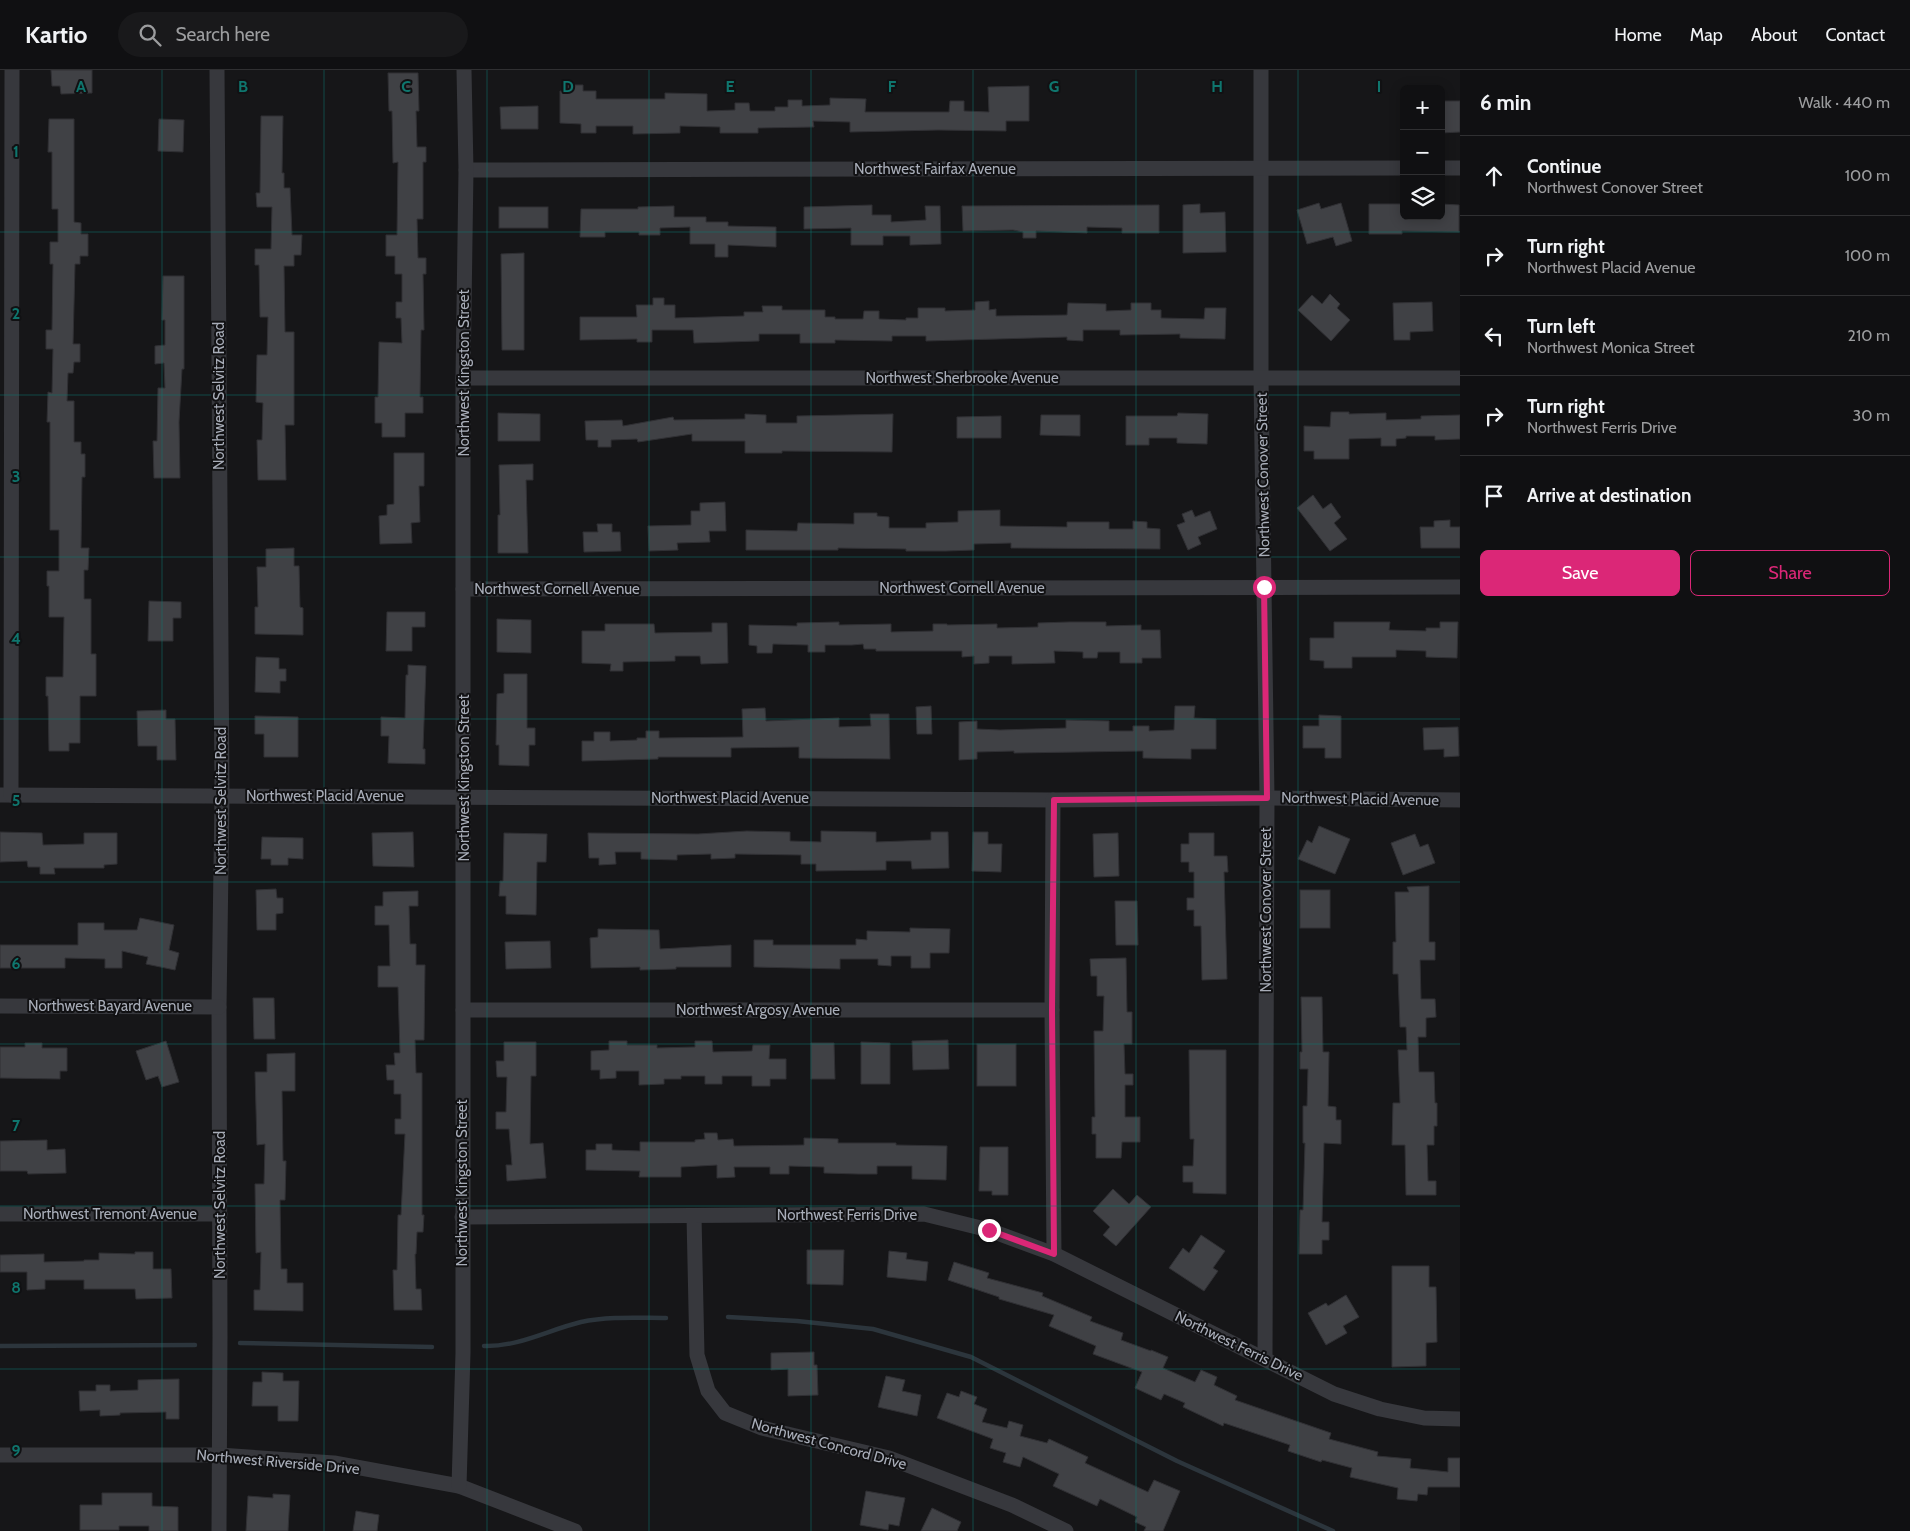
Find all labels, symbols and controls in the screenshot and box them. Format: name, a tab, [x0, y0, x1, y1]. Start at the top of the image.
search box	[118, 12, 468, 57]
text: Kartio	[25, 20, 88, 49]
icon: search	[136, 21, 164, 49]
text: Search here	[176, 23, 270, 46]
text: Home	[1614, 24, 1662, 46]
text: Map	[1690, 24, 1723, 46]
text: About	[1751, 24, 1797, 46]
text: Contact	[1825, 24, 1885, 46]
text: A	[76, 77, 86, 96]
text: B	[238, 77, 248, 96]
text: C	[401, 77, 411, 96]
text: D	[562, 77, 574, 96]
text: E	[725, 77, 735, 96]
text: F	[888, 77, 897, 96]
text: G	[1049, 77, 1059, 96]
text: H	[1211, 77, 1223, 96]
text: I	[1377, 77, 1381, 96]
map controls	[1400, 85, 1445, 220]
button: +	[1400, 85, 1445, 130]
text: 6 min	[1480, 90, 1531, 115]
text: Walk · 440 m	[1799, 93, 1890, 112]
button: −	[1400, 130, 1445, 175]
text: 1	[13, 142, 19, 161]
text: Continue	[1527, 155, 1601, 178]
street label: Northwest Fairfax Avenue	[854, 160, 1016, 178]
icon: ahead	[1480, 162, 1508, 190]
text: 100 m	[1845, 166, 1890, 185]
button: layers	[1400, 175, 1445, 220]
text: Northwest Conover Street	[1527, 178, 1703, 197]
text: Turn right	[1527, 235, 1605, 258]
icon: right	[1480, 242, 1508, 270]
text: 100 m	[1845, 246, 1890, 265]
text: Northwest Placid Avenue	[1527, 258, 1696, 277]
street label: Northwest Kingston Street	[455, 289, 473, 457]
text: 2	[12, 304, 20, 323]
text: Turn left	[1527, 315, 1595, 338]
street label: Northwest Selvitz Road	[210, 322, 228, 470]
icon: left	[1480, 322, 1508, 350]
text: 210 m	[1848, 326, 1890, 345]
text: Northwest Monica Street	[1527, 338, 1695, 357]
street label: Northwest Sherbrooke Avenue	[865, 369, 1059, 387]
street label: Northwest Conover Street	[1253, 392, 1273, 558]
text: Turn right	[1527, 395, 1605, 418]
icon: right	[1480, 402, 1508, 430]
text: 30 m	[1853, 406, 1890, 425]
text: Northwest Ferris Drive	[1527, 418, 1677, 437]
text: 3	[12, 467, 20, 486]
icon: arrive	[1480, 482, 1508, 510]
text: Arrive at destination	[1527, 484, 1691, 507]
button: Save	[1480, 550, 1680, 596]
button: Share	[1690, 550, 1890, 596]
route start	[1253, 576, 1276, 599]
street label: Northwest Cornell Avenue	[879, 579, 1045, 597]
street label: Northwest Cornell Avenue	[474, 580, 640, 598]
text: 4	[11, 629, 21, 648]
street label: Northwest Kingston Street	[455, 694, 473, 862]
street label: Northwest Selvitz Road	[212, 727, 230, 875]
street label: Northwest Placid Avenue	[246, 787, 404, 805]
street label: Northwest Placid Avenue	[651, 789, 809, 807]
street label: Northwest Placid Avenue	[1281, 789, 1439, 809]
text: 5	[12, 791, 20, 810]
street label: Northwest Conover Street	[1257, 828, 1275, 992]
text: 6	[12, 954, 21, 973]
street label: Northwest Bayard Avenue	[28, 997, 192, 1015]
street label: Northwest Argosy Avenue	[676, 1001, 840, 1019]
street label: Northwest Kingston Street	[453, 1099, 471, 1267]
text: 7	[12, 1116, 21, 1135]
street label: Northwest Selvitz Road	[211, 1131, 229, 1279]
street label: Northwest Tremont Avenue	[23, 1205, 197, 1223]
street label: Northwest Ferris Drive	[777, 1206, 917, 1224]
route end	[978, 1219, 1001, 1242]
text: 8	[11, 1278, 21, 1297]
street label: Northwest Ferris Drive	[1172, 1307, 1306, 1385]
street label: Northwest Concord Drive	[749, 1415, 909, 1473]
text: 9	[12, 1441, 21, 1460]
street label: Northwest Riverside Drive	[196, 1446, 361, 1478]

